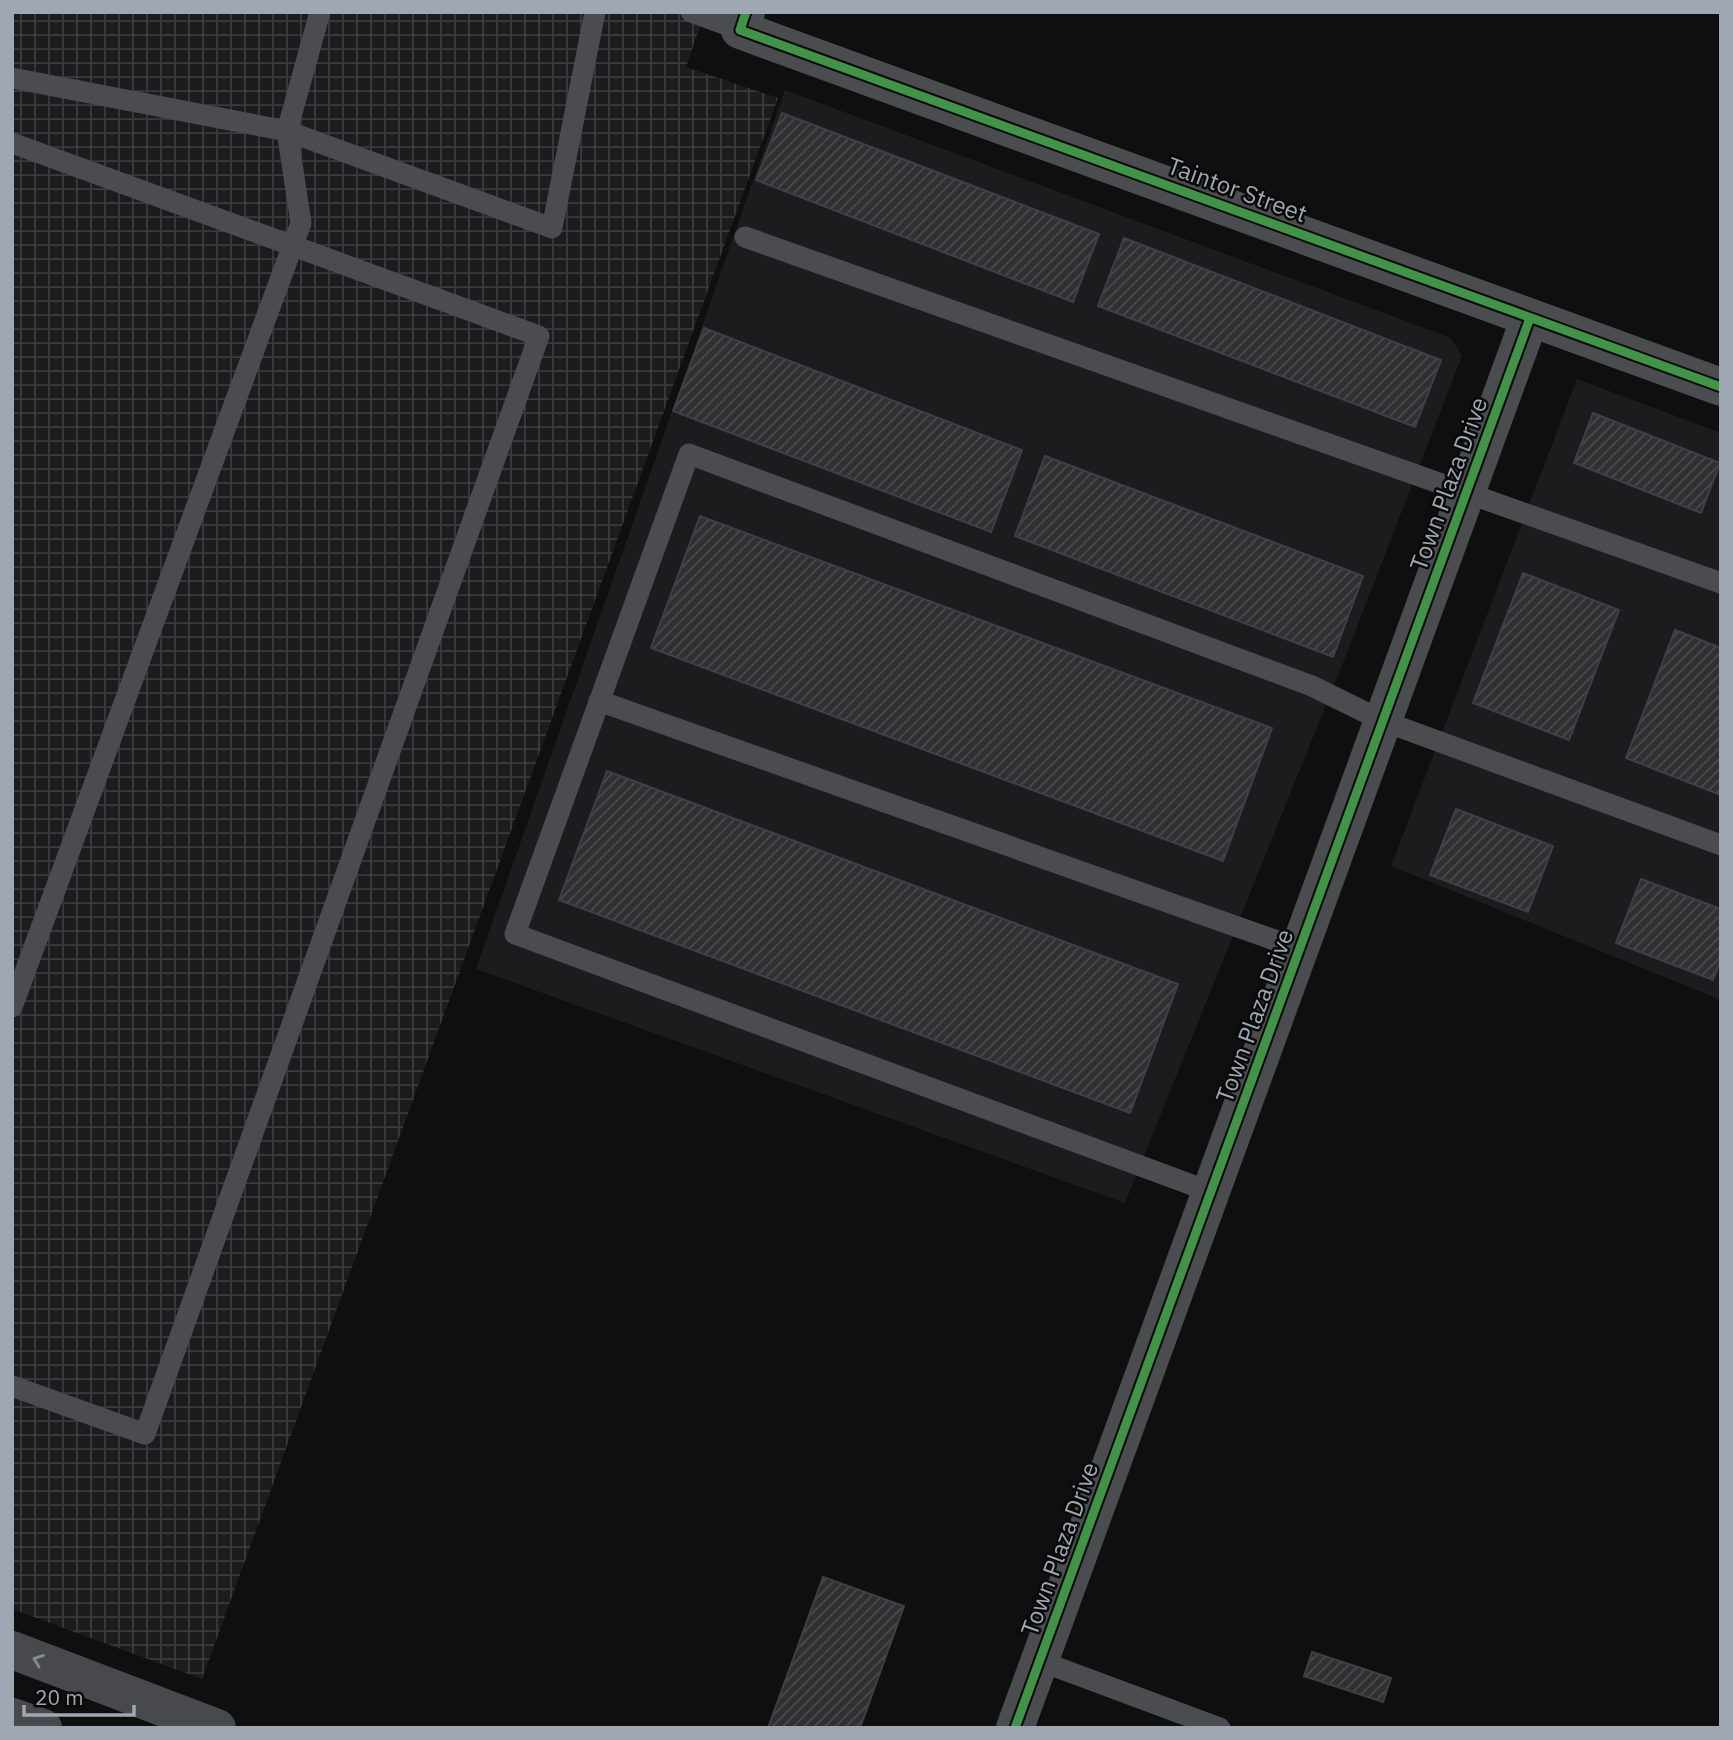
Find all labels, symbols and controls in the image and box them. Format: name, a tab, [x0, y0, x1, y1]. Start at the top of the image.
street label: Taintor Street	[1163, 149, 1312, 229]
street label: Town Plaza Drive	[1402, 392, 1494, 575]
street label: Town Plaza Drive	[1208, 924, 1300, 1107]
street label: Town Plaza Drive	[1013, 1457, 1105, 1640]
one-way arrow	[33, 1654, 45, 1668]
scale bar	[24, 1674, 135, 1718]
text: 20 m	[35, 1683, 84, 1711]

